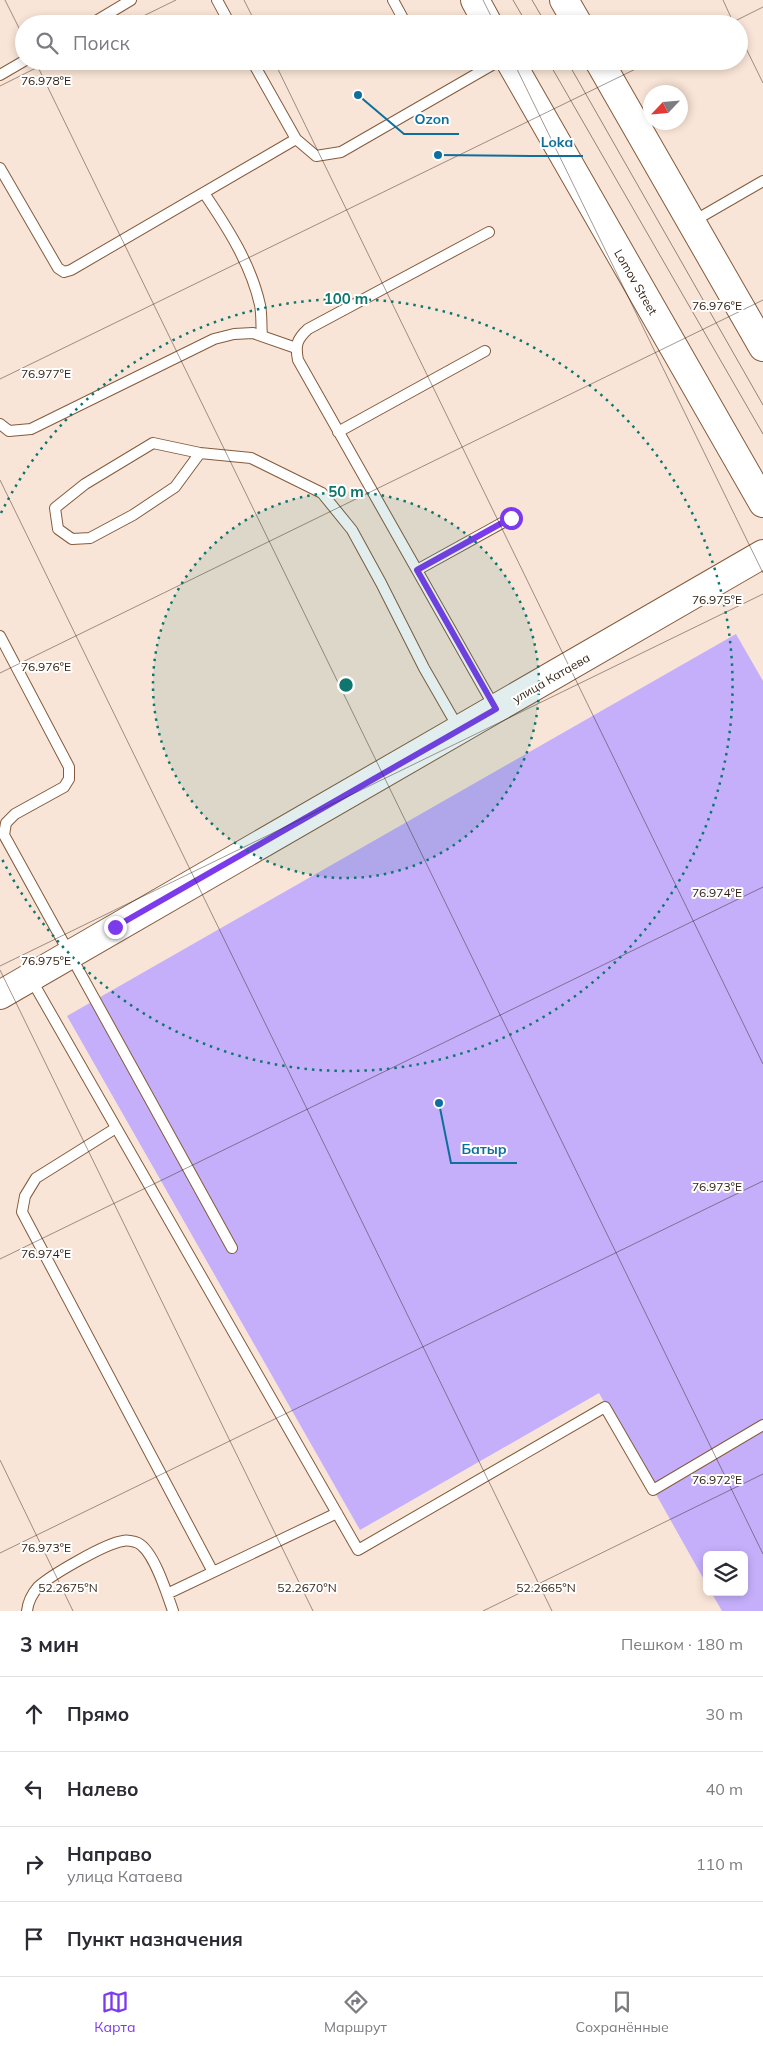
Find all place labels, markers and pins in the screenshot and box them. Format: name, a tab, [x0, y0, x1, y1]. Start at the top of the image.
callout: Ozon	[404, 105, 459, 134]
callout: Loka	[531, 127, 583, 156]
centre of rings	[337, 676, 355, 694]
callout: Батыр	[451, 1134, 517, 1163]

